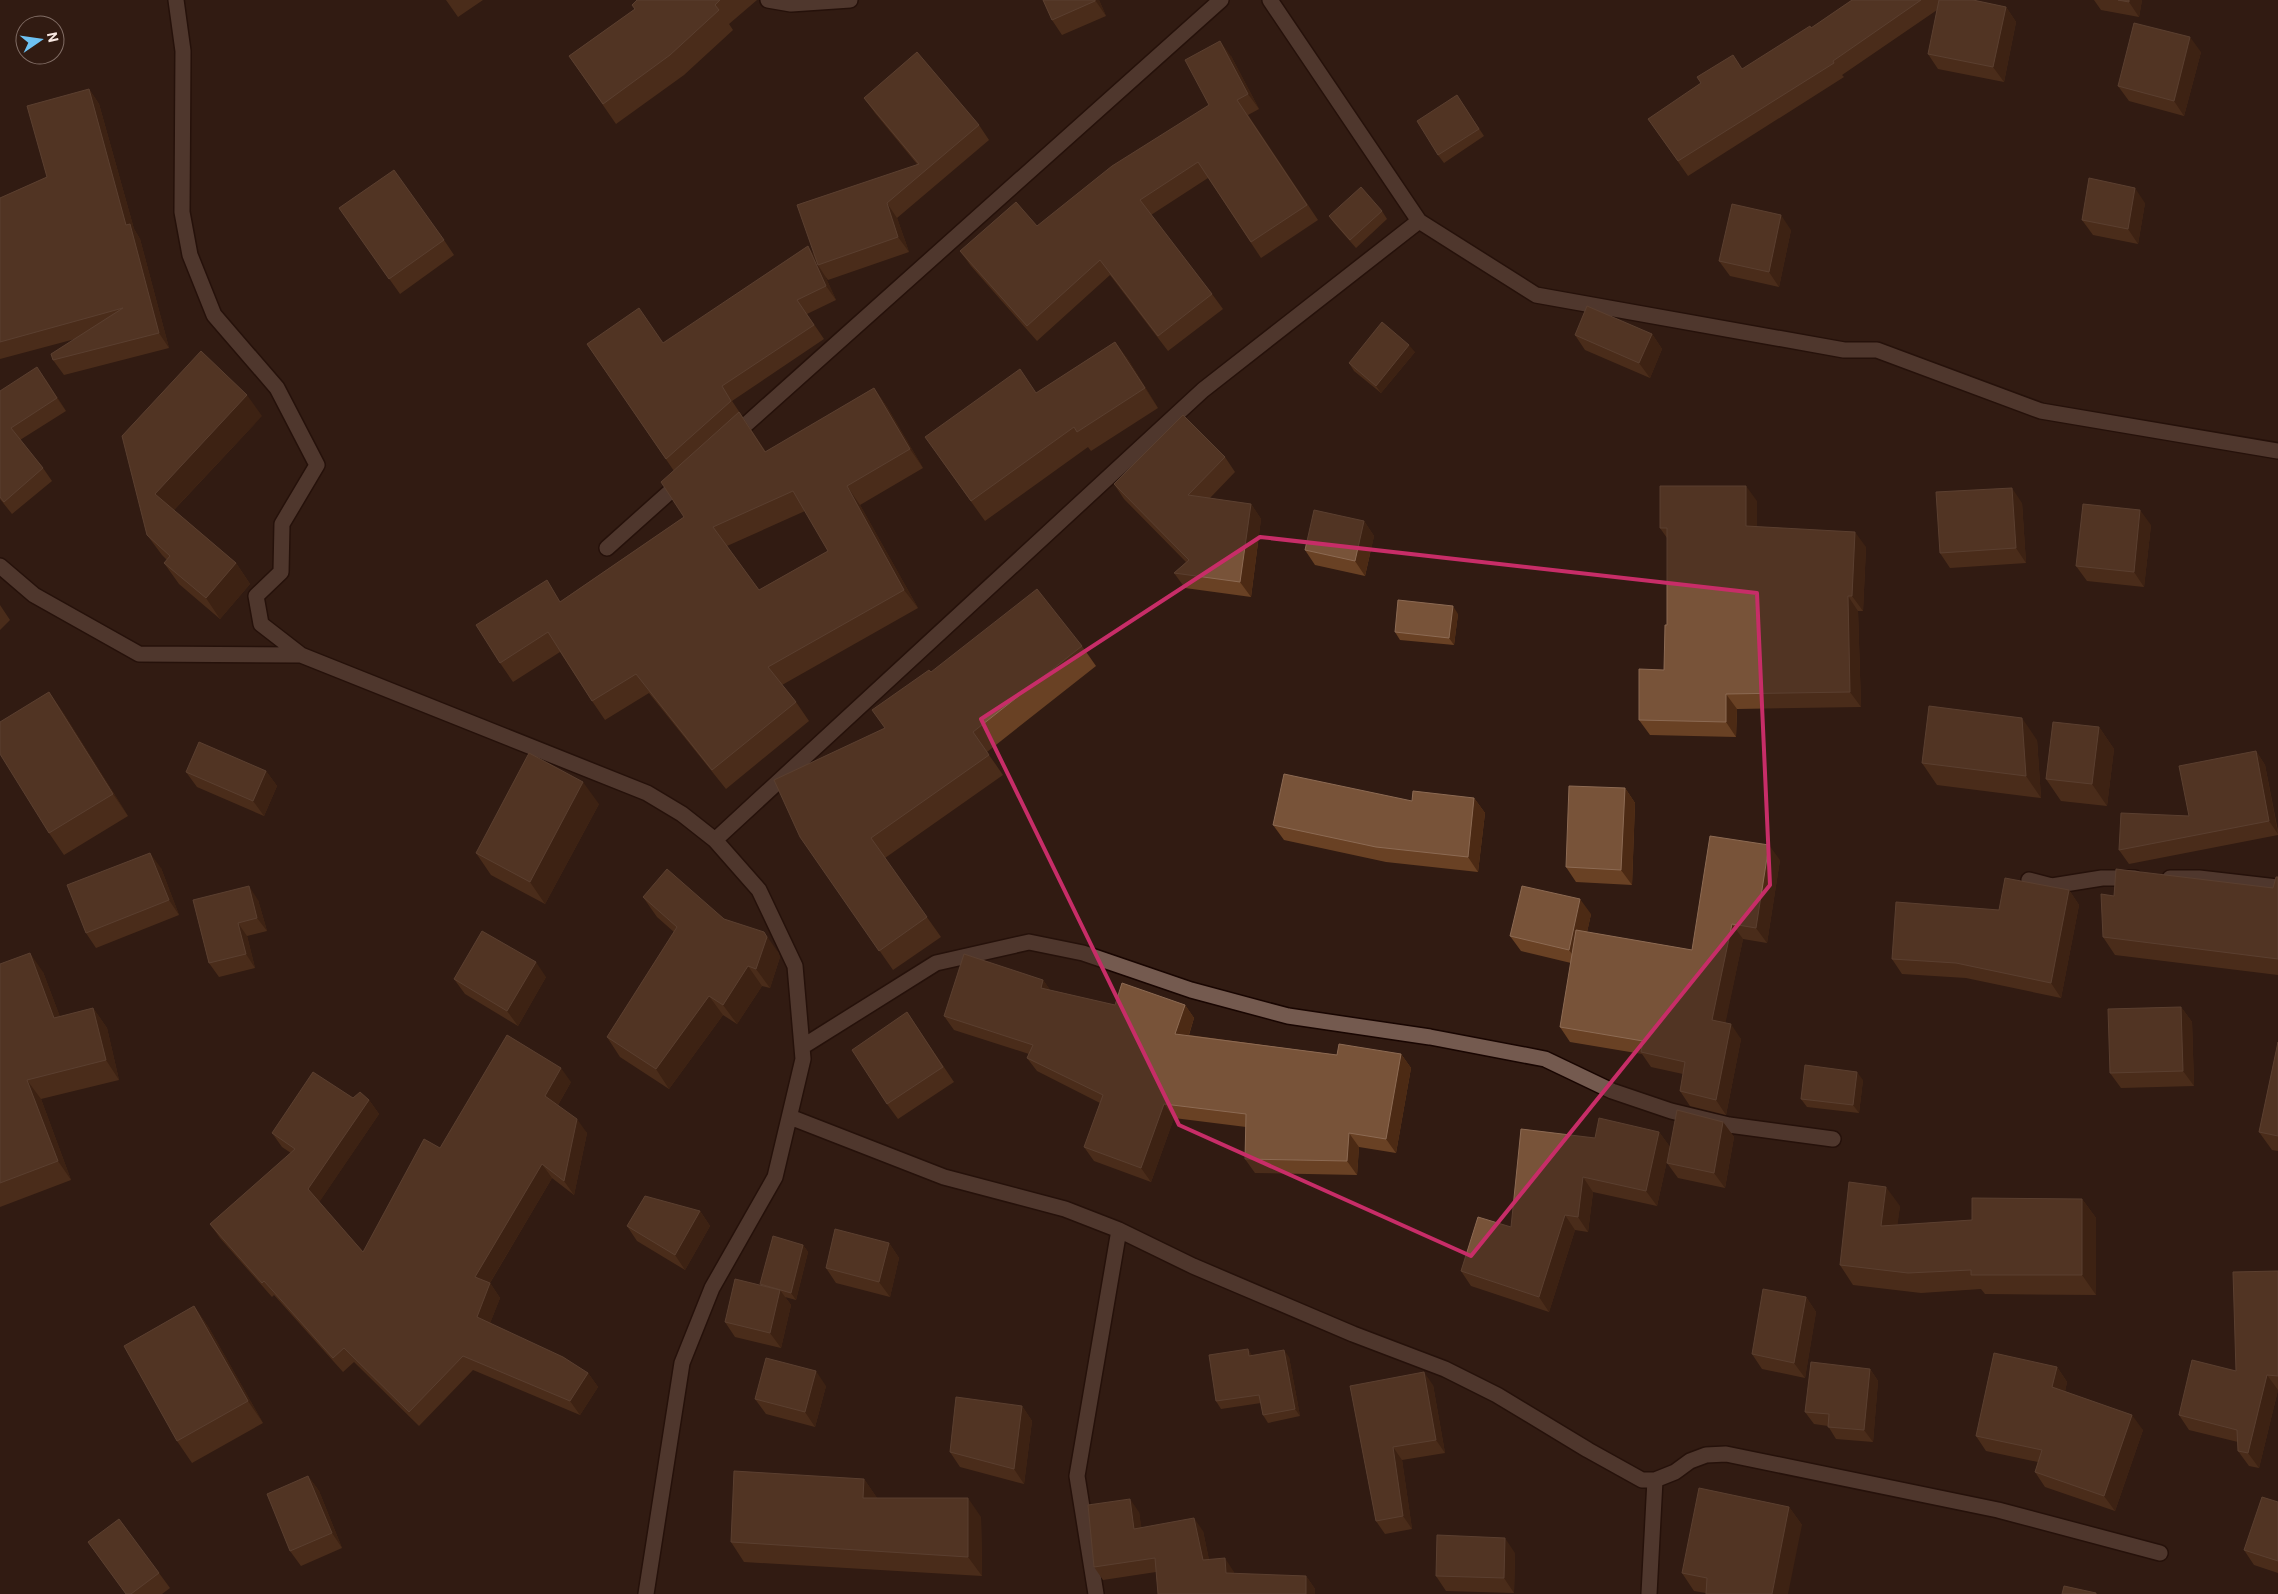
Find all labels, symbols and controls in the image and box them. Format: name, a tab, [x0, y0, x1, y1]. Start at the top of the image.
north arrow	[15, 15, 65, 65]
text: N	[44, 30, 62, 44]

